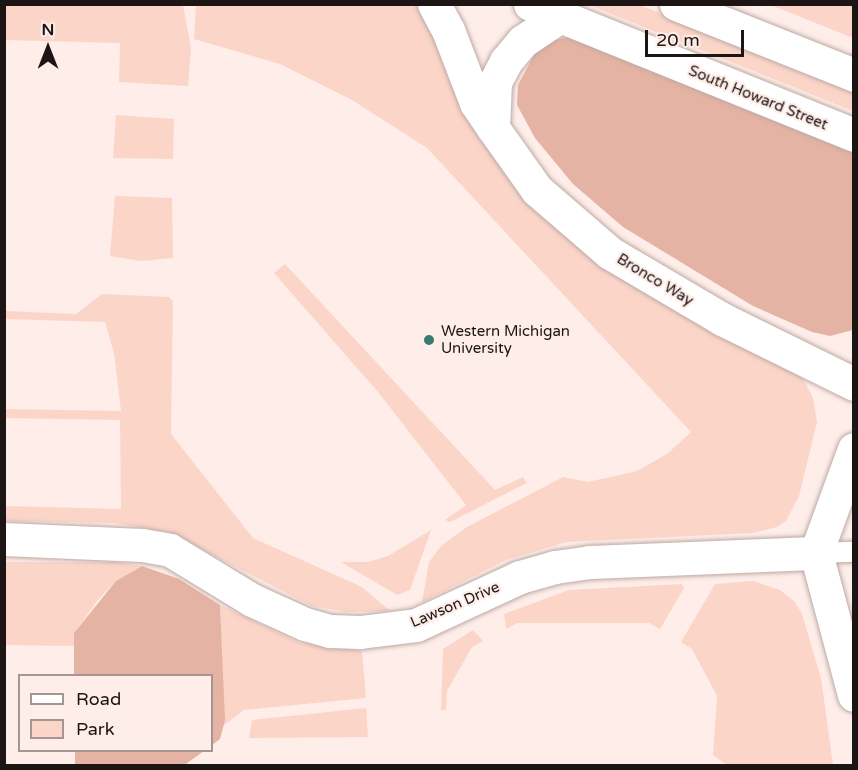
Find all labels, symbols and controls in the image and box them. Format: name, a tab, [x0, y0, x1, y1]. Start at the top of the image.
north arrow	[18, 18, 78, 78]
scale bar	[648, 18, 747, 56]
text: N	[42, 20, 54, 40]
text: 20 m	[656, 29, 700, 51]
street label: South Howard Street	[686, 62, 830, 134]
street label: Bronco Way	[614, 250, 696, 310]
place label: Western Michigan University	[441, 322, 570, 357]
marker: Western Michigan University	[422, 333, 436, 347]
street label: Lawson Drive	[408, 578, 502, 632]
legend	[18, 674, 213, 752]
text: Road	[76, 688, 121, 710]
text: Park	[76, 718, 114, 740]

